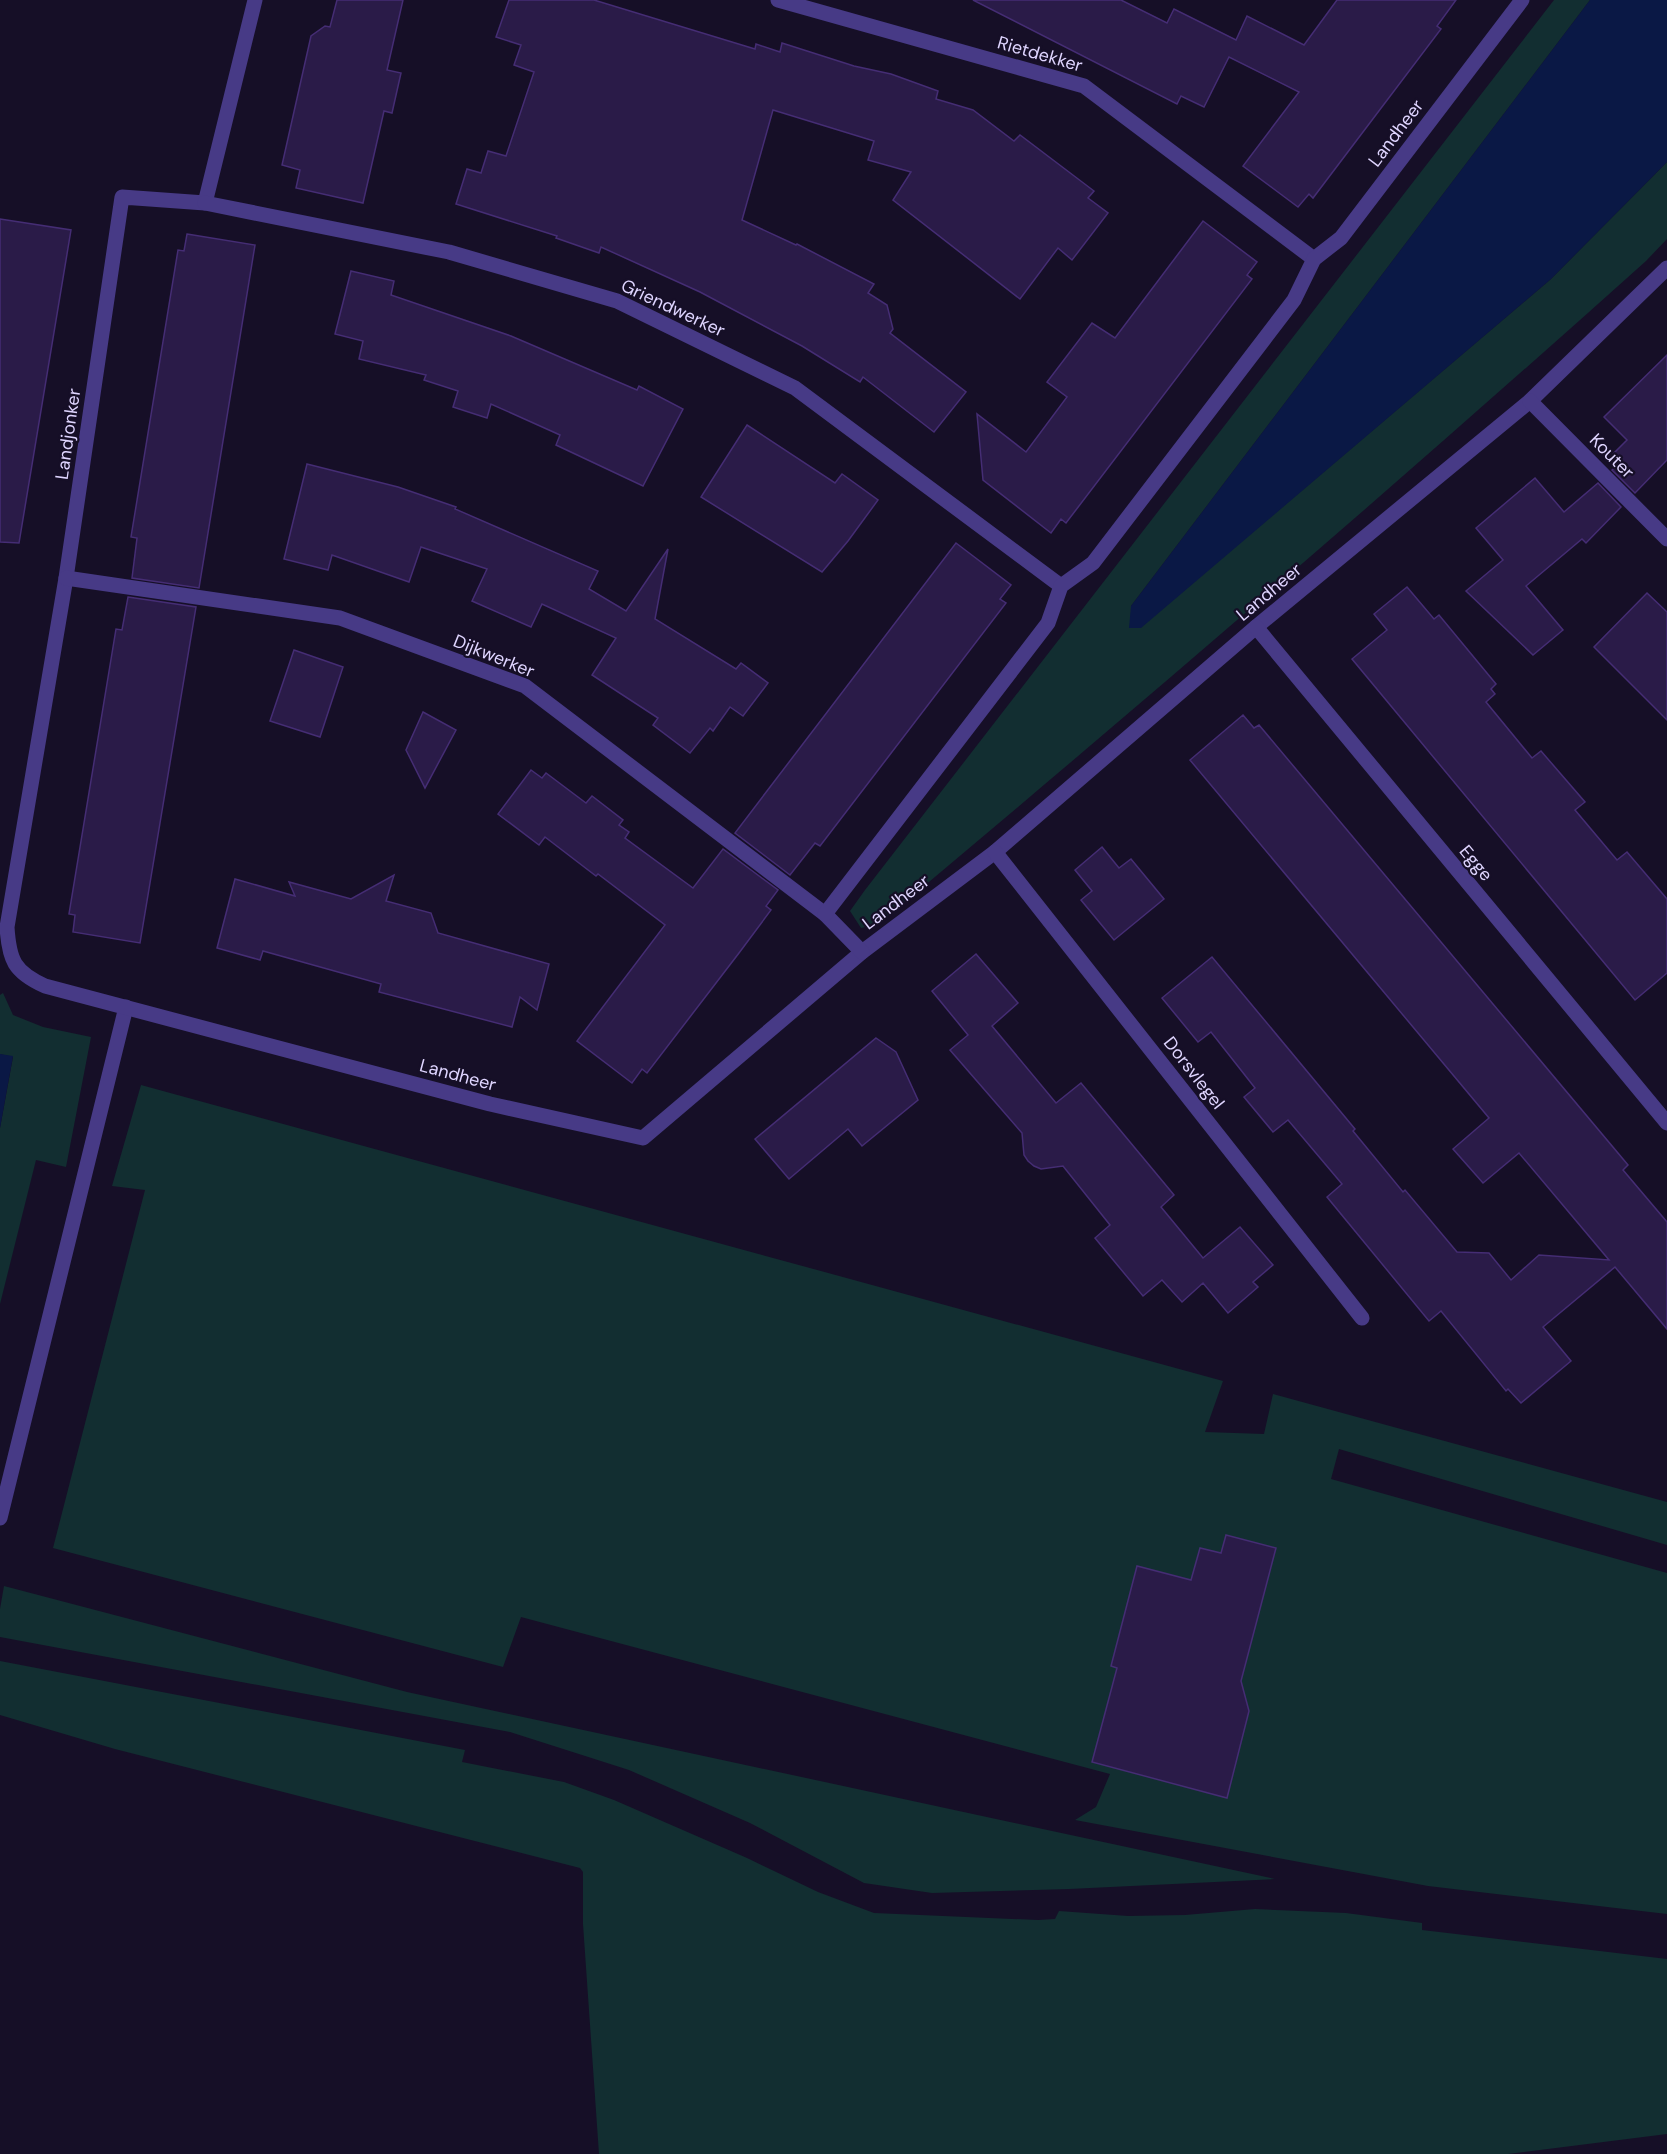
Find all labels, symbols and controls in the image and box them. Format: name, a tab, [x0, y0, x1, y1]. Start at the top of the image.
street label: Rietdekker	[995, 30, 1086, 78]
street label: Landheer	[1363, 94, 1429, 172]
street label: Griendwerker	[617, 273, 729, 343]
street label: Landjonker	[50, 387, 86, 481]
street label: Kouter	[1584, 428, 1640, 484]
street label: Landheer	[1231, 557, 1307, 626]
street label: Dijkwerker	[450, 629, 539, 683]
street label: Egge	[1454, 840, 1498, 886]
street label: Landheer	[857, 869, 935, 935]
street label: Dorsvlegel	[1158, 1032, 1230, 1114]
street label: Landheer	[417, 1053, 499, 1097]

